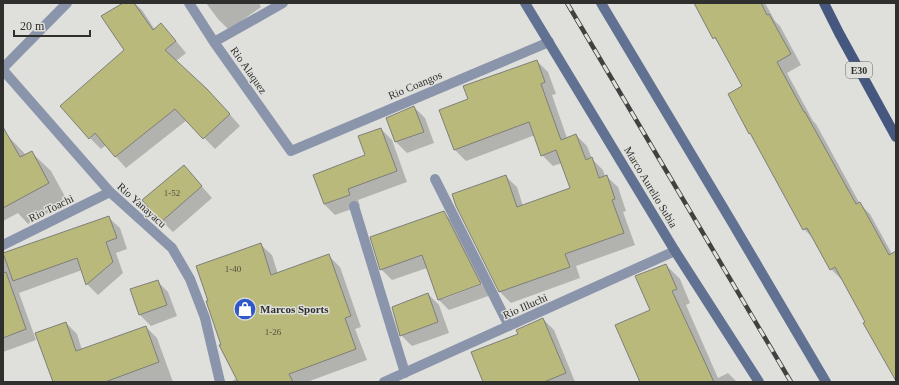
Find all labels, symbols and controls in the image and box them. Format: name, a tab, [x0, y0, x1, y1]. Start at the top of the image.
scale bar	[14, 12, 90, 38]
text: 20 m	[20, 19, 45, 33]
street label: Rio Alaquez	[228, 44, 270, 96]
road number: E30	[846, 62, 872, 78]
street label: Rio Coangos	[386, 68, 444, 102]
street label: Marco Aurelio Subia	[622, 144, 680, 230]
street label: Rio Yanayacu	[115, 180, 169, 230]
house number: 1-52	[164, 188, 180, 198]
street label: Rio Toachi	[27, 192, 75, 224]
house number: 1-40	[225, 264, 242, 274]
street label: Rio Illuchi	[501, 291, 549, 321]
shop icon: Marcos Sports	[232, 296, 258, 322]
place label: Marcos Sports	[260, 303, 329, 315]
house number: 1-26	[265, 327, 282, 337]

